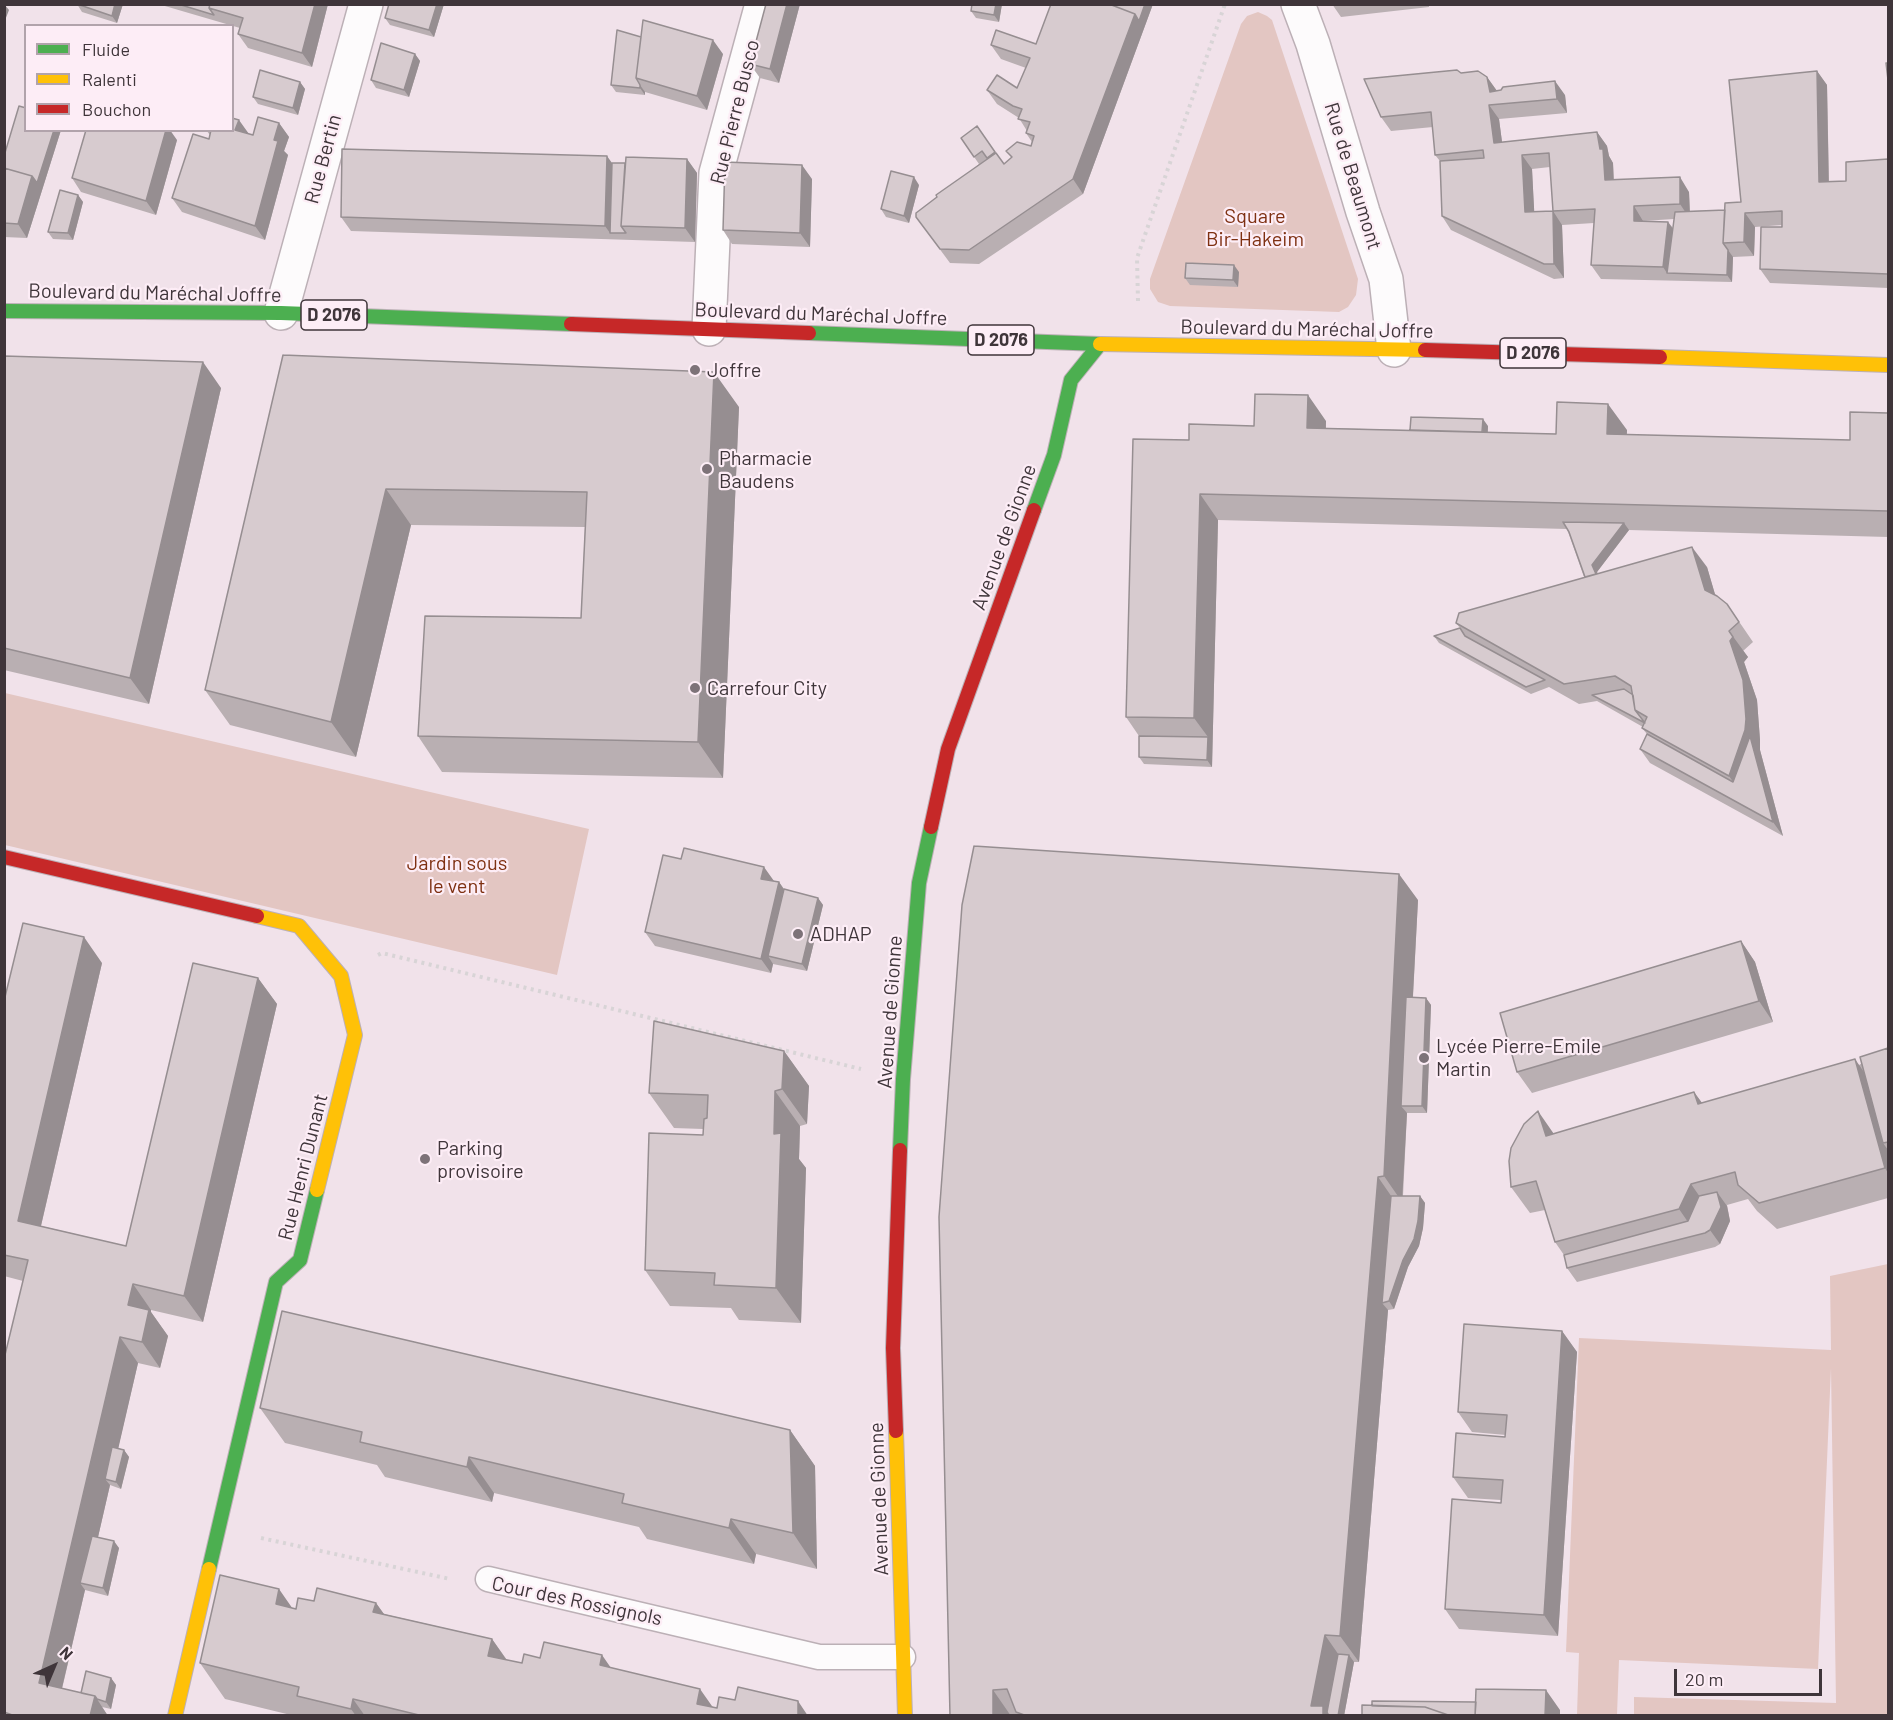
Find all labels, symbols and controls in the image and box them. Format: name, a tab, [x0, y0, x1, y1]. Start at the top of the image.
legend	[24, 24, 234, 132]
street label: Rue Pierre Busco	[705, 37, 765, 187]
text: Fluide	[82, 38, 130, 60]
text: Ralenti	[82, 68, 137, 90]
text: Bouchon	[82, 98, 151, 120]
street label: Rue de Beaumont	[1319, 100, 1387, 252]
street label: Rue Bertin	[300, 112, 346, 206]
park label: Square Bir-Hakeim	[1206, 204, 1304, 251]
street label: Boulevard du Maréchal Joffre	[28, 279, 282, 307]
street label: Boulevard du Maréchal Joffre	[694, 298, 948, 330]
road number: D 2076	[301, 300, 367, 330]
street label: Boulevard du Maréchal Joffre	[1180, 315, 1434, 343]
road number: D 2076	[968, 325, 1034, 355]
road number: D 2076	[1500, 338, 1566, 368]
place label: Joffre	[707, 358, 761, 382]
marker: Joffre	[688, 363, 702, 377]
place label: Pharmacie Baudens	[719, 446, 812, 493]
street label: Avenue de Gionne	[966, 461, 1042, 613]
marker: Pharmacie Baudens	[700, 462, 714, 476]
place label: Carrefour City	[707, 676, 827, 700]
marker: Carrefour City	[688, 681, 702, 695]
park label: Jardin sous le vent	[407, 851, 507, 898]
place label: ADHAP	[810, 922, 872, 946]
marker: ADHAP	[791, 927, 805, 941]
street label: Avenue de Gionne	[873, 935, 907, 1089]
place label: Lycée Pierre-Emile Martin	[1436, 1034, 1601, 1081]
marker: Lycée Pierre-Emile Martin	[1417, 1051, 1431, 1065]
street label: Rue Henri Dunant	[273, 1091, 333, 1243]
place label: Parking provisoire	[437, 1136, 524, 1183]
marker: Parking provisoire	[418, 1152, 432, 1166]
street label: Avenue de Gionne	[864, 1422, 894, 1576]
street label: Cour des Rossignols	[490, 1571, 664, 1631]
north arrow	[24, 1636, 84, 1696]
text: N	[56, 1642, 77, 1663]
scale bar	[1677, 1657, 1826, 1695]
text: 20 m	[1685, 1668, 1723, 1690]

